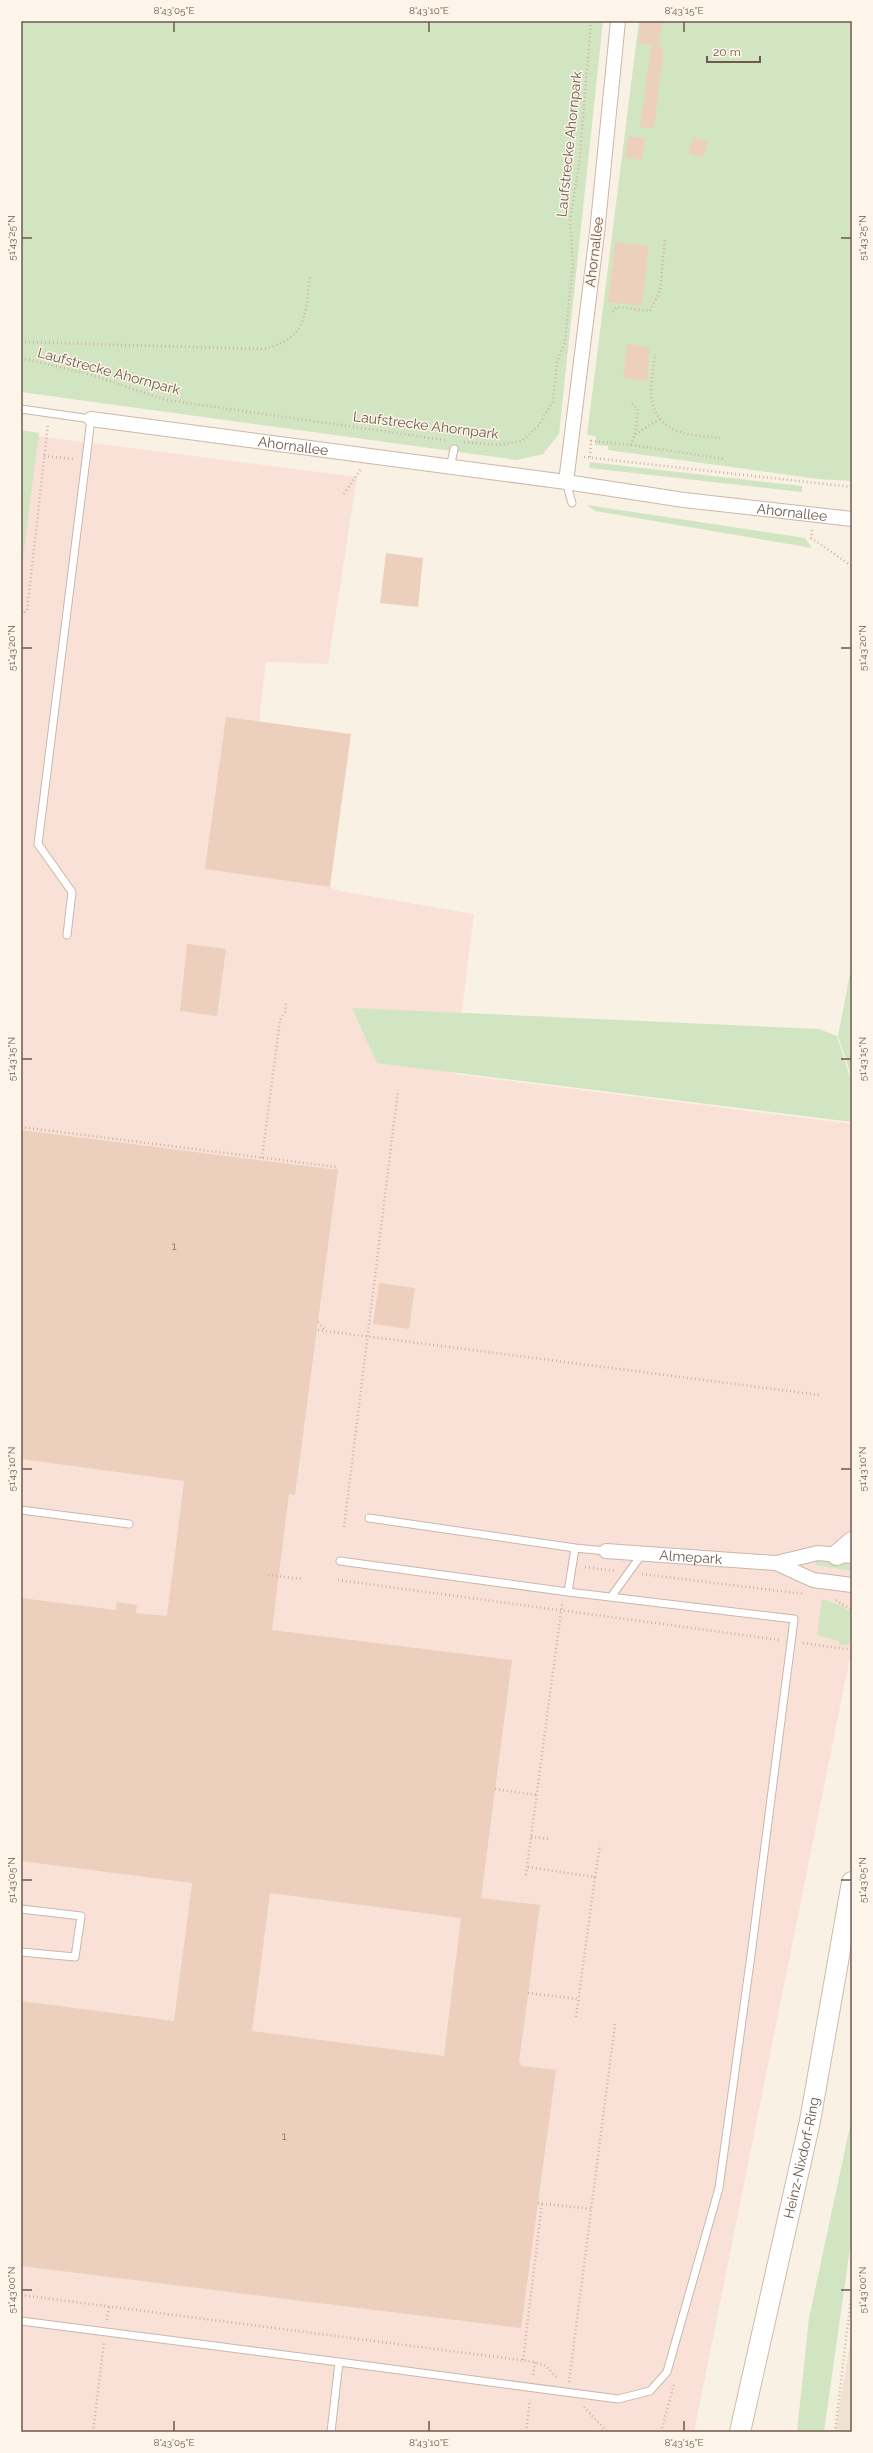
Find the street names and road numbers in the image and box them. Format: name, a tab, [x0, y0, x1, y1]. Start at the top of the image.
street label: Laufstrecke Ahornpark	[553, 70, 585, 218]
street label: Ahornallee	[582, 216, 606, 288]
street label: Laufstrecke Ahornpark	[36, 344, 183, 398]
street label: Laufstrecke Ahornpark	[352, 408, 500, 442]
street label: Ahornallee	[257, 433, 329, 458]
street label: Ahornallee	[756, 500, 828, 524]
street label: Almepark	[659, 1547, 723, 1567]
street label: Heinz-Nixdorf-Ring	[780, 2096, 822, 2220]

